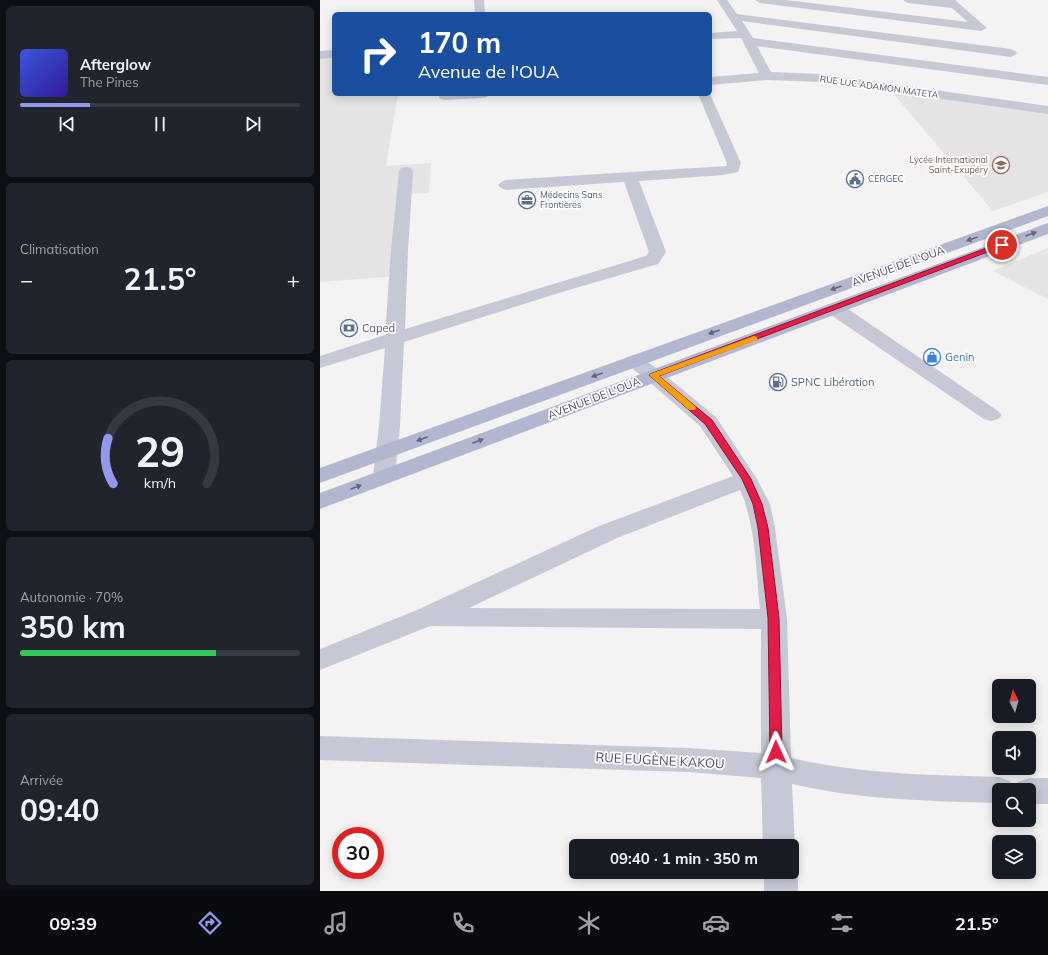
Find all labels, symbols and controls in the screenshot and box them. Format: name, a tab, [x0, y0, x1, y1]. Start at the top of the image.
text: 170 m	[418, 25, 501, 60]
icon: right	[352, 28, 404, 80]
text: Afterglow	[80, 55, 151, 74]
text: Avenue de l'OUA	[418, 60, 559, 83]
street label: RUE LUC ADAMON MATETA	[819, 73, 939, 100]
text: The Pines	[80, 74, 139, 90]
icon: previous	[56, 113, 78, 135]
icon: pause	[149, 113, 171, 135]
icon: next	[242, 113, 264, 135]
place label: Lycée International Saint-Exupéry	[909, 154, 988, 176]
school or university icon: Lycée International Saint-Exupéry	[991, 155, 1011, 175]
public building icon: CERGEC	[845, 169, 865, 189]
place label: CERGEC	[868, 173, 904, 184]
place label: Médecins Sans Frontières	[540, 189, 602, 210]
office icon: Médecins Sans Frontières	[517, 190, 537, 210]
pin	[985, 228, 1019, 262]
one-way arrow	[1025, 231, 1037, 237]
icon: arrive	[991, 234, 1013, 256]
one-way arrow	[965, 236, 977, 242]
text: Climatisation	[20, 241, 99, 257]
street label: AVENUE DE L'OUA	[850, 243, 946, 289]
text: 21.5°	[124, 260, 196, 298]
text: −	[20, 266, 33, 294]
text: +	[287, 266, 300, 294]
one-way arrow	[830, 285, 842, 291]
bank icon: Caped	[339, 318, 359, 338]
place label: Caped	[362, 321, 395, 335]
one-way arrow	[708, 330, 720, 336]
shop icon: Genin	[922, 347, 942, 367]
place label: Genin	[945, 350, 975, 364]
one-way arrow	[591, 372, 603, 378]
fuel station icon: SPNC Libération	[768, 372, 788, 392]
street label: AVENUE DE L'OUA	[546, 374, 642, 422]
place label: SPNC Libération	[791, 375, 875, 389]
text: 29	[135, 424, 185, 476]
one-way arrow	[416, 436, 428, 442]
one-way arrow	[472, 438, 484, 444]
text: km/h	[144, 473, 176, 491]
one-way arrow	[351, 483, 363, 489]
text: Autonomie · 70%	[20, 589, 123, 605]
text: 350 km	[20, 608, 126, 646]
north arrow	[992, 679, 1036, 723]
map controls	[992, 679, 1036, 879]
position arrow	[755, 731, 797, 773]
button: sound	[992, 731, 1036, 775]
street label: RUE EUGÈNE KAKOU	[595, 749, 725, 771]
text: Arrivée	[20, 772, 63, 788]
button: search	[992, 783, 1036, 827]
text: 09:40	[20, 791, 99, 829]
speed limit sign: 30	[332, 827, 384, 879]
button: layers	[992, 835, 1036, 879]
text: 09:40 · 1 min · 350 m	[610, 849, 758, 868]
icon: directions	[196, 909, 224, 937]
icon: music	[322, 909, 350, 937]
icon: phone	[449, 909, 477, 937]
icon: climate	[575, 909, 603, 937]
icon: car	[702, 909, 730, 937]
icon: filters	[828, 909, 856, 937]
text: 09:39	[49, 912, 97, 935]
text: 21.5°	[955, 912, 999, 935]

